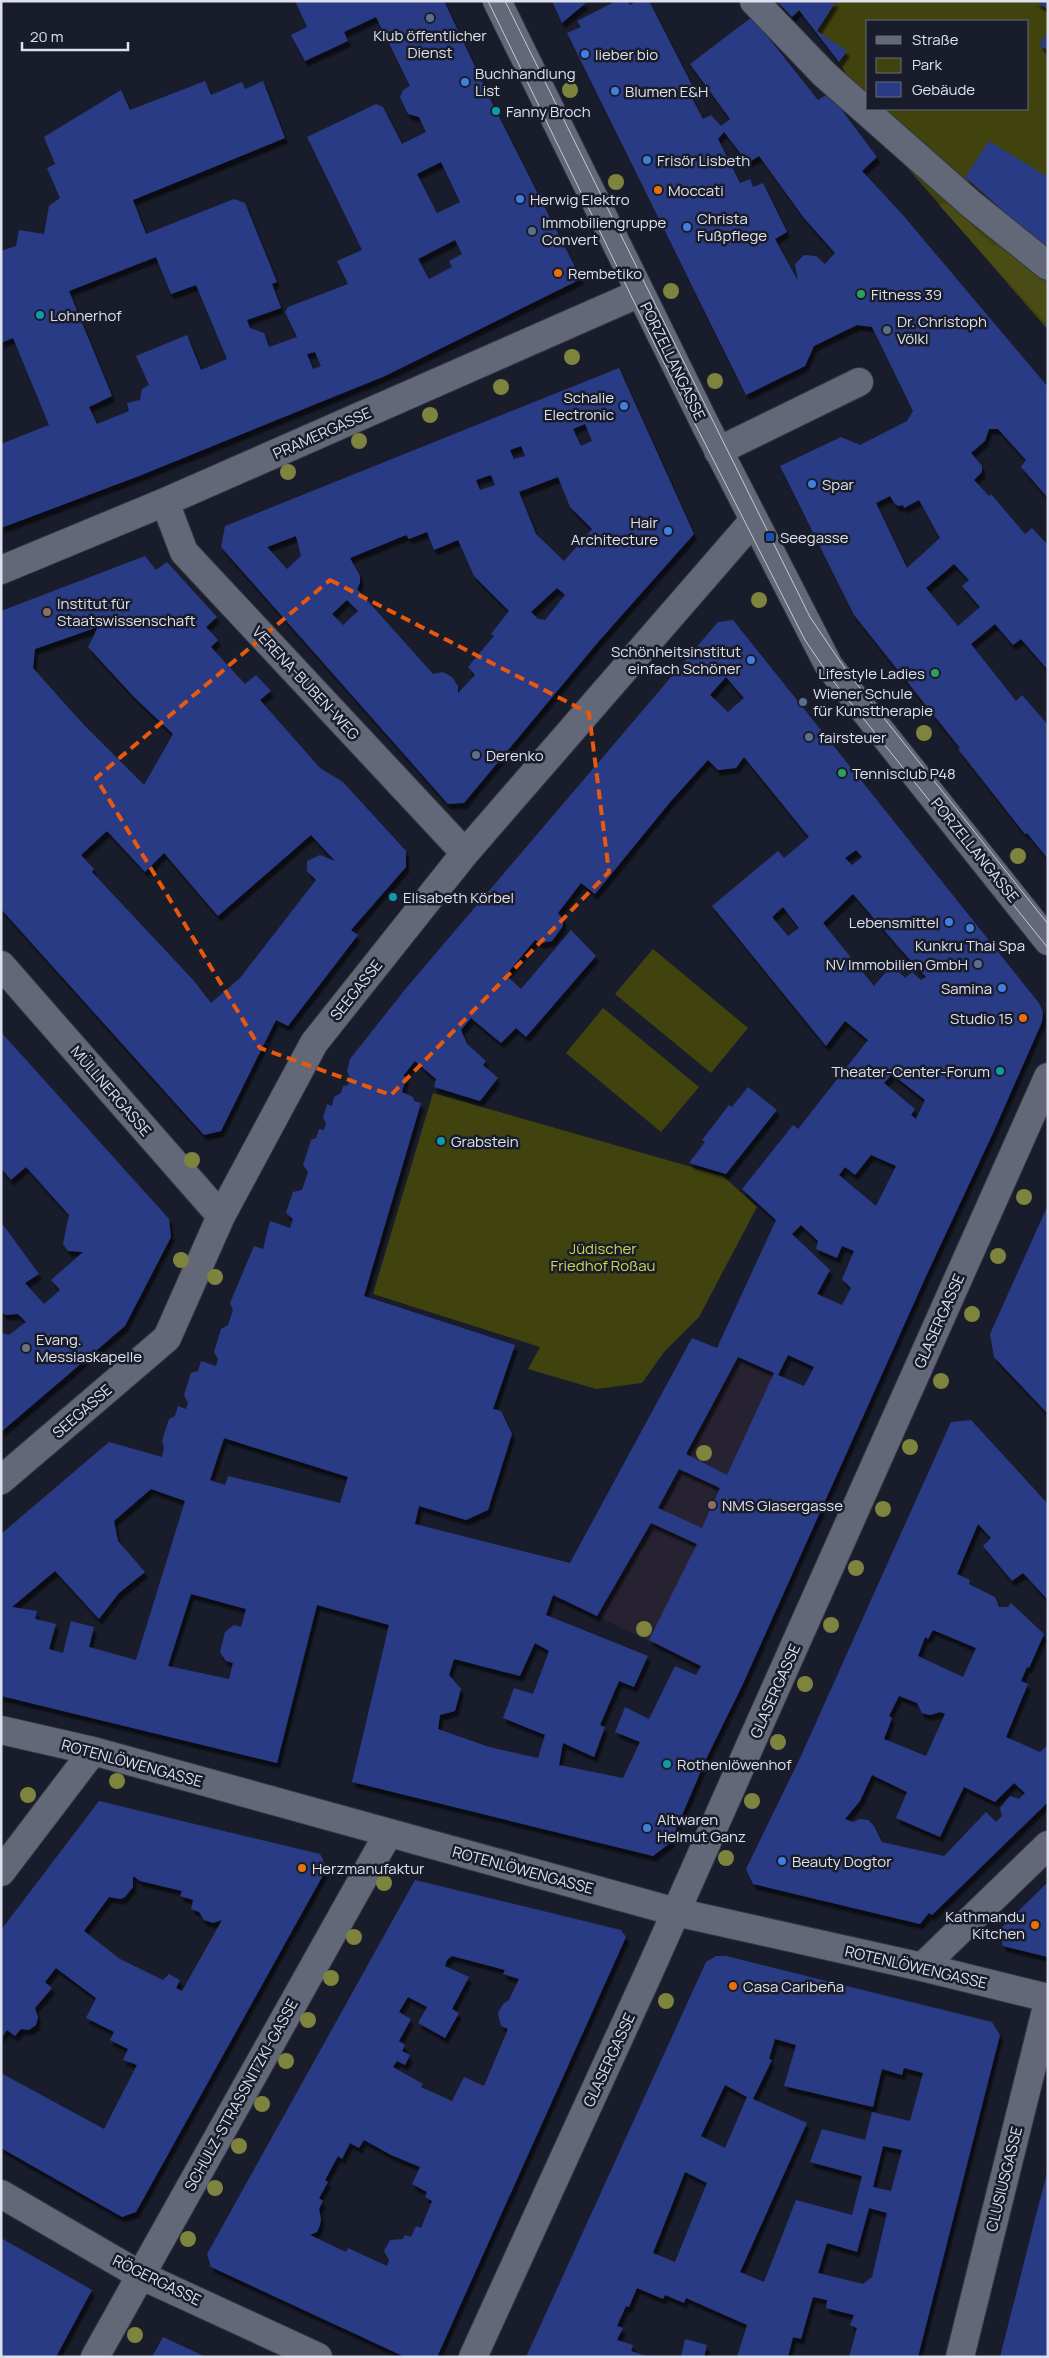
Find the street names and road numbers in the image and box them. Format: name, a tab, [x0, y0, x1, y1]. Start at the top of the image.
street label: PORZELLANGASSE	[635, 298, 711, 424]
street label: PRAMERGASSE	[270, 402, 374, 464]
street label: VERENA-BUBEN-WEG	[248, 622, 365, 745]
street label: PORZELLANGASSE	[926, 793, 1024, 907]
street label: SEEGASSE	[325, 955, 387, 1025]
street label: MÜLLNERGASSE	[66, 1041, 156, 1141]
street label: GLASERGASSE	[909, 1270, 969, 1372]
street label: SEEGASSE	[48, 1379, 116, 1443]
street label: GLASERGASSE	[745, 1640, 805, 1742]
street label: ROTENLÖWENGASSE	[59, 1734, 205, 1792]
street label: ROTENLÖWENGASSE	[450, 1841, 596, 1899]
street label: ROTENLÖWENGASSE	[843, 1940, 989, 1994]
street label: SCHULZ-STRASSNITZKI-GASSE	[179, 1995, 303, 2195]
street label: GLASERGASSE	[578, 2010, 640, 2110]
street label: CLUSIUSGASSE	[981, 2124, 1027, 2234]
street label: RÖGERGASSE	[109, 2250, 205, 2310]

